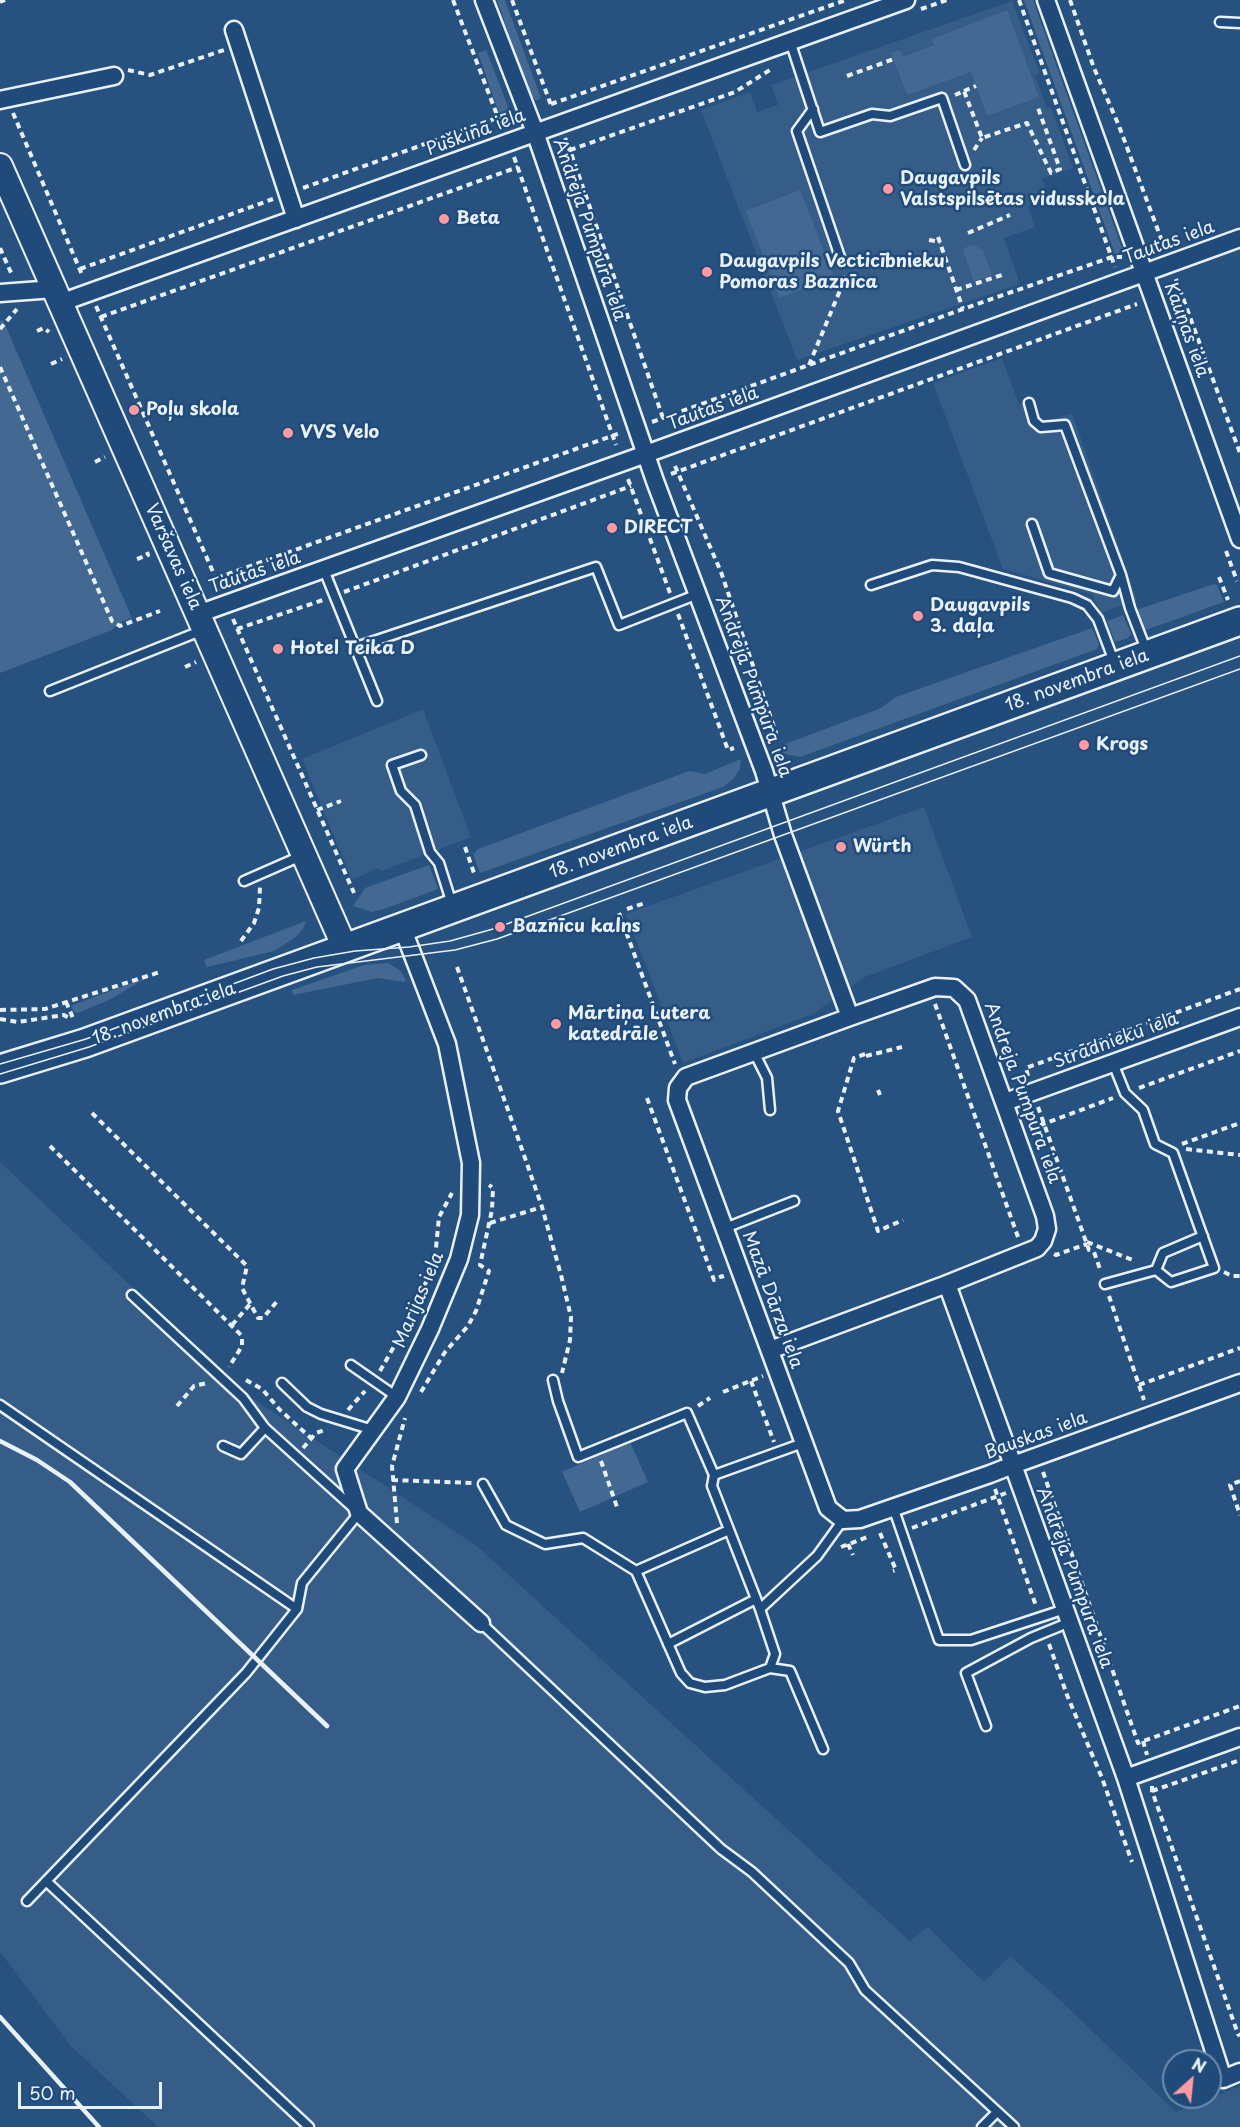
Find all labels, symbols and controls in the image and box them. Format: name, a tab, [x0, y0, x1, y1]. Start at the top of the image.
street label: Puškina iela	[424, 105, 528, 161]
street label: Andreja Pumpura iela	[548, 136, 630, 324]
place label: Daugavpils Valstspilsētas vidusskola	[900, 168, 1125, 210]
marker: Daugavpils Valstspilsētas vidusskola	[881, 182, 895, 196]
place label: Beta	[456, 208, 500, 230]
marker: Beta	[437, 212, 451, 226]
street label: Tautas iela	[1121, 217, 1217, 269]
place label: Daugavpils Vecticībnieku Pomoras Baznīca	[719, 251, 945, 294]
marker: Daugavpils Vecticībnieku Pomoras Baznīca	[700, 265, 714, 279]
street label: Kauņas iela	[1159, 280, 1213, 380]
street label: Tautas iela	[665, 383, 761, 435]
place label: Poļu skola	[146, 399, 239, 421]
marker: Poļu skola	[127, 403, 141, 417]
place label: VVS Velo	[300, 422, 379, 444]
marker: VVS Velo	[281, 426, 295, 440]
street label: Varšavas iela	[140, 501, 206, 613]
place label: DIRECT	[624, 517, 693, 539]
marker: DIRECT	[605, 521, 619, 535]
street label: Tautas iela	[206, 547, 304, 599]
street label: Andreja Pumpura iela	[710, 593, 796, 781]
place label: Daugavpils 3. daļa	[930, 595, 1030, 638]
marker: Daugavpils 3. daļa	[911, 609, 925, 623]
place label: Hotel Teika D	[290, 638, 415, 660]
marker: Hotel Teika D	[271, 642, 285, 656]
street label: 18. novembra iela	[1002, 645, 1152, 717]
place label: Krogs	[1096, 734, 1148, 756]
marker: Krogs	[1077, 738, 1091, 752]
street label: 18. novembra iela	[546, 812, 696, 884]
place label: Würth	[853, 836, 912, 858]
marker: Würth	[834, 840, 848, 854]
place label: Baznīcu kalns	[512, 916, 640, 938]
marker: Baznīcu kalns	[493, 920, 507, 934]
street label: 18. novembra iela	[89, 978, 239, 1050]
street label: Andreja Pumpura iela	[979, 999, 1065, 1187]
place label: Mārtiņa Lutera katedrāle	[568, 1003, 710, 1046]
street label: Strādnieku iela	[1050, 1008, 1182, 1074]
marker: Mārtiņa Lutera katedrāle	[549, 1017, 563, 1031]
street label: Mazā Dārza iela	[737, 1228, 807, 1372]
street label: Marijas iela	[389, 1249, 449, 1351]
street label: Bauskas iela	[982, 1407, 1090, 1465]
street label: Andreja Pumpura iela	[1031, 1484, 1117, 1672]
north arrow	[1162, 2049, 1222, 2109]
text: N	[1188, 2051, 1210, 2078]
scale bar	[21, 2070, 165, 2108]
text: 50 m	[29, 2079, 76, 2106]

